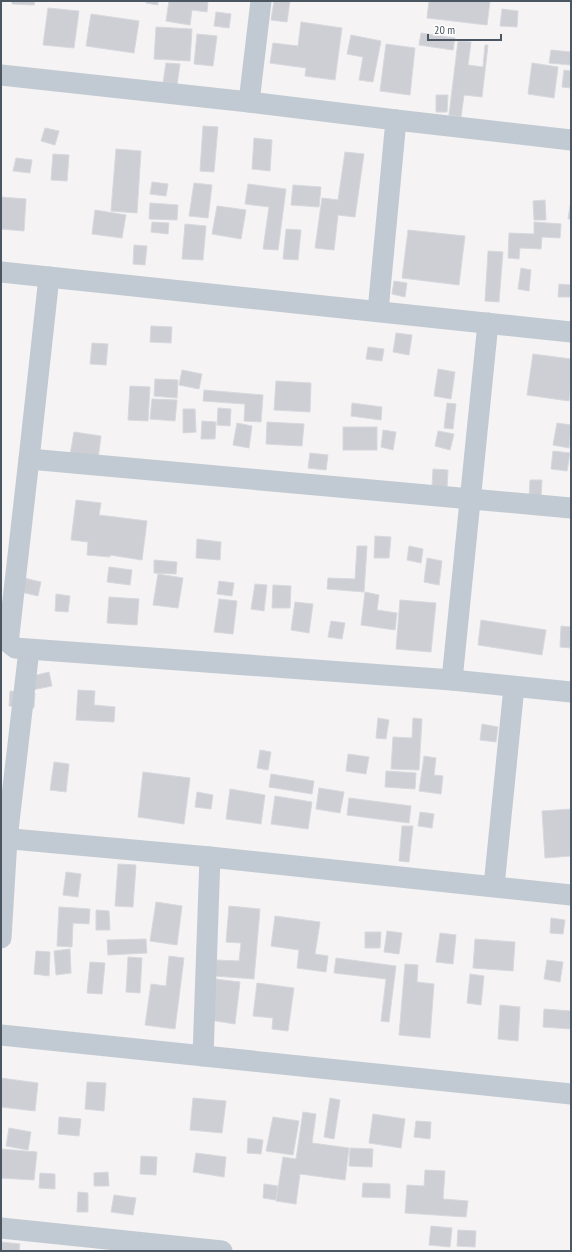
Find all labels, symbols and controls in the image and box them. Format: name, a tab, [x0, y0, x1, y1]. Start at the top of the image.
scale bar	[428, 16, 501, 42]
text: 20 m	[434, 22, 455, 37]

